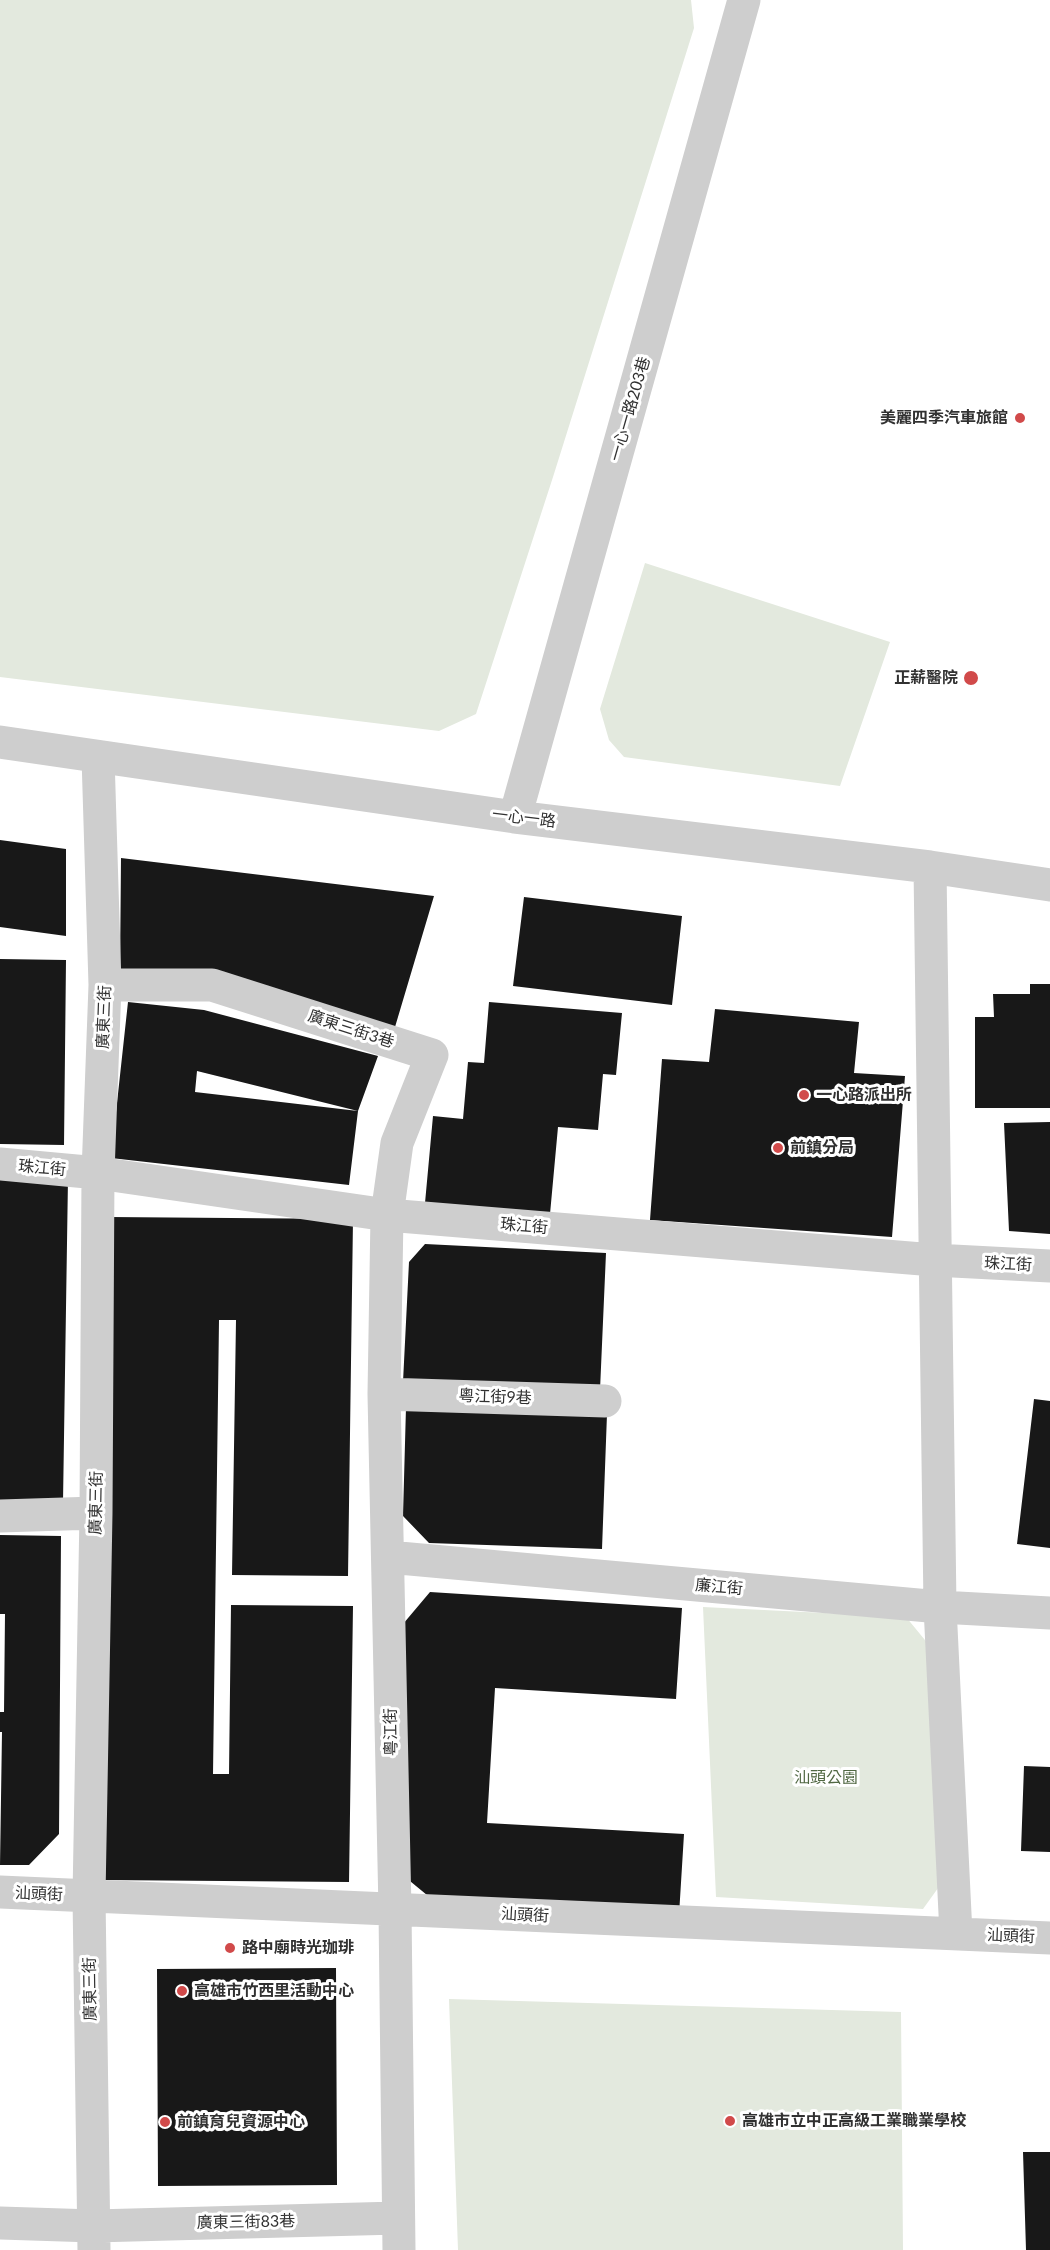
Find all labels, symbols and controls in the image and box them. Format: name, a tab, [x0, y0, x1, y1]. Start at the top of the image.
street label: 一心一路203巷	[606, 355, 654, 463]
place label: 美麗四季汽車旅館	[880, 408, 1008, 428]
marker: 美麗四季汽車旅館	[1013, 411, 1027, 425]
place label: 正薪醫院	[894, 668, 958, 688]
marker: 正薪醫院	[962, 669, 980, 687]
street label: 一心一路	[491, 805, 557, 831]
street label: 廣東三街	[93, 985, 115, 1049]
street label: 廣東三街3巷	[306, 1006, 396, 1052]
place label: 一心路派出所	[816, 1085, 912, 1105]
marker: 一心路派出所	[797, 1088, 811, 1102]
place label: 前鎮分局	[790, 1138, 854, 1158]
marker: 前鎮分局	[771, 1141, 785, 1155]
street label: 珠江街	[17, 1156, 67, 1180]
street label: 珠江街	[499, 1214, 549, 1238]
street label: 珠江街	[984, 1253, 1032, 1275]
street label: 粵江街9巷	[458, 1386, 532, 1408]
street label: 廣東三街	[86, 1471, 106, 1535]
street label: 廉江街	[694, 1575, 744, 1599]
street label: 粵江街	[381, 1708, 401, 1756]
park label: 汕頭公園	[794, 1768, 858, 1788]
street label: 汕頭街	[15, 1884, 63, 1904]
street label: 汕頭街	[501, 1904, 549, 1926]
street label: 汕頭街	[987, 1926, 1035, 1946]
place label: 路中廟時光珈琲	[242, 1938, 354, 1958]
marker: 路中廟時光珈琲	[223, 1941, 237, 1955]
street label: 廣東三街	[80, 1957, 100, 2021]
place label: 高雄市竹西里活動中心	[194, 1981, 354, 2001]
marker: 高雄市竹西里活動中心	[175, 1984, 189, 1998]
place label: 高雄市立中正高級工業職業學校	[742, 2111, 966, 2131]
place label: 前鎮育兒資源中心	[177, 2112, 305, 2132]
marker: 高雄市立中正高級工業職業學校	[723, 2114, 737, 2128]
marker: 前鎮育兒資源中心	[158, 2115, 172, 2129]
street label: 廣東三街83巷	[197, 2212, 295, 2232]

